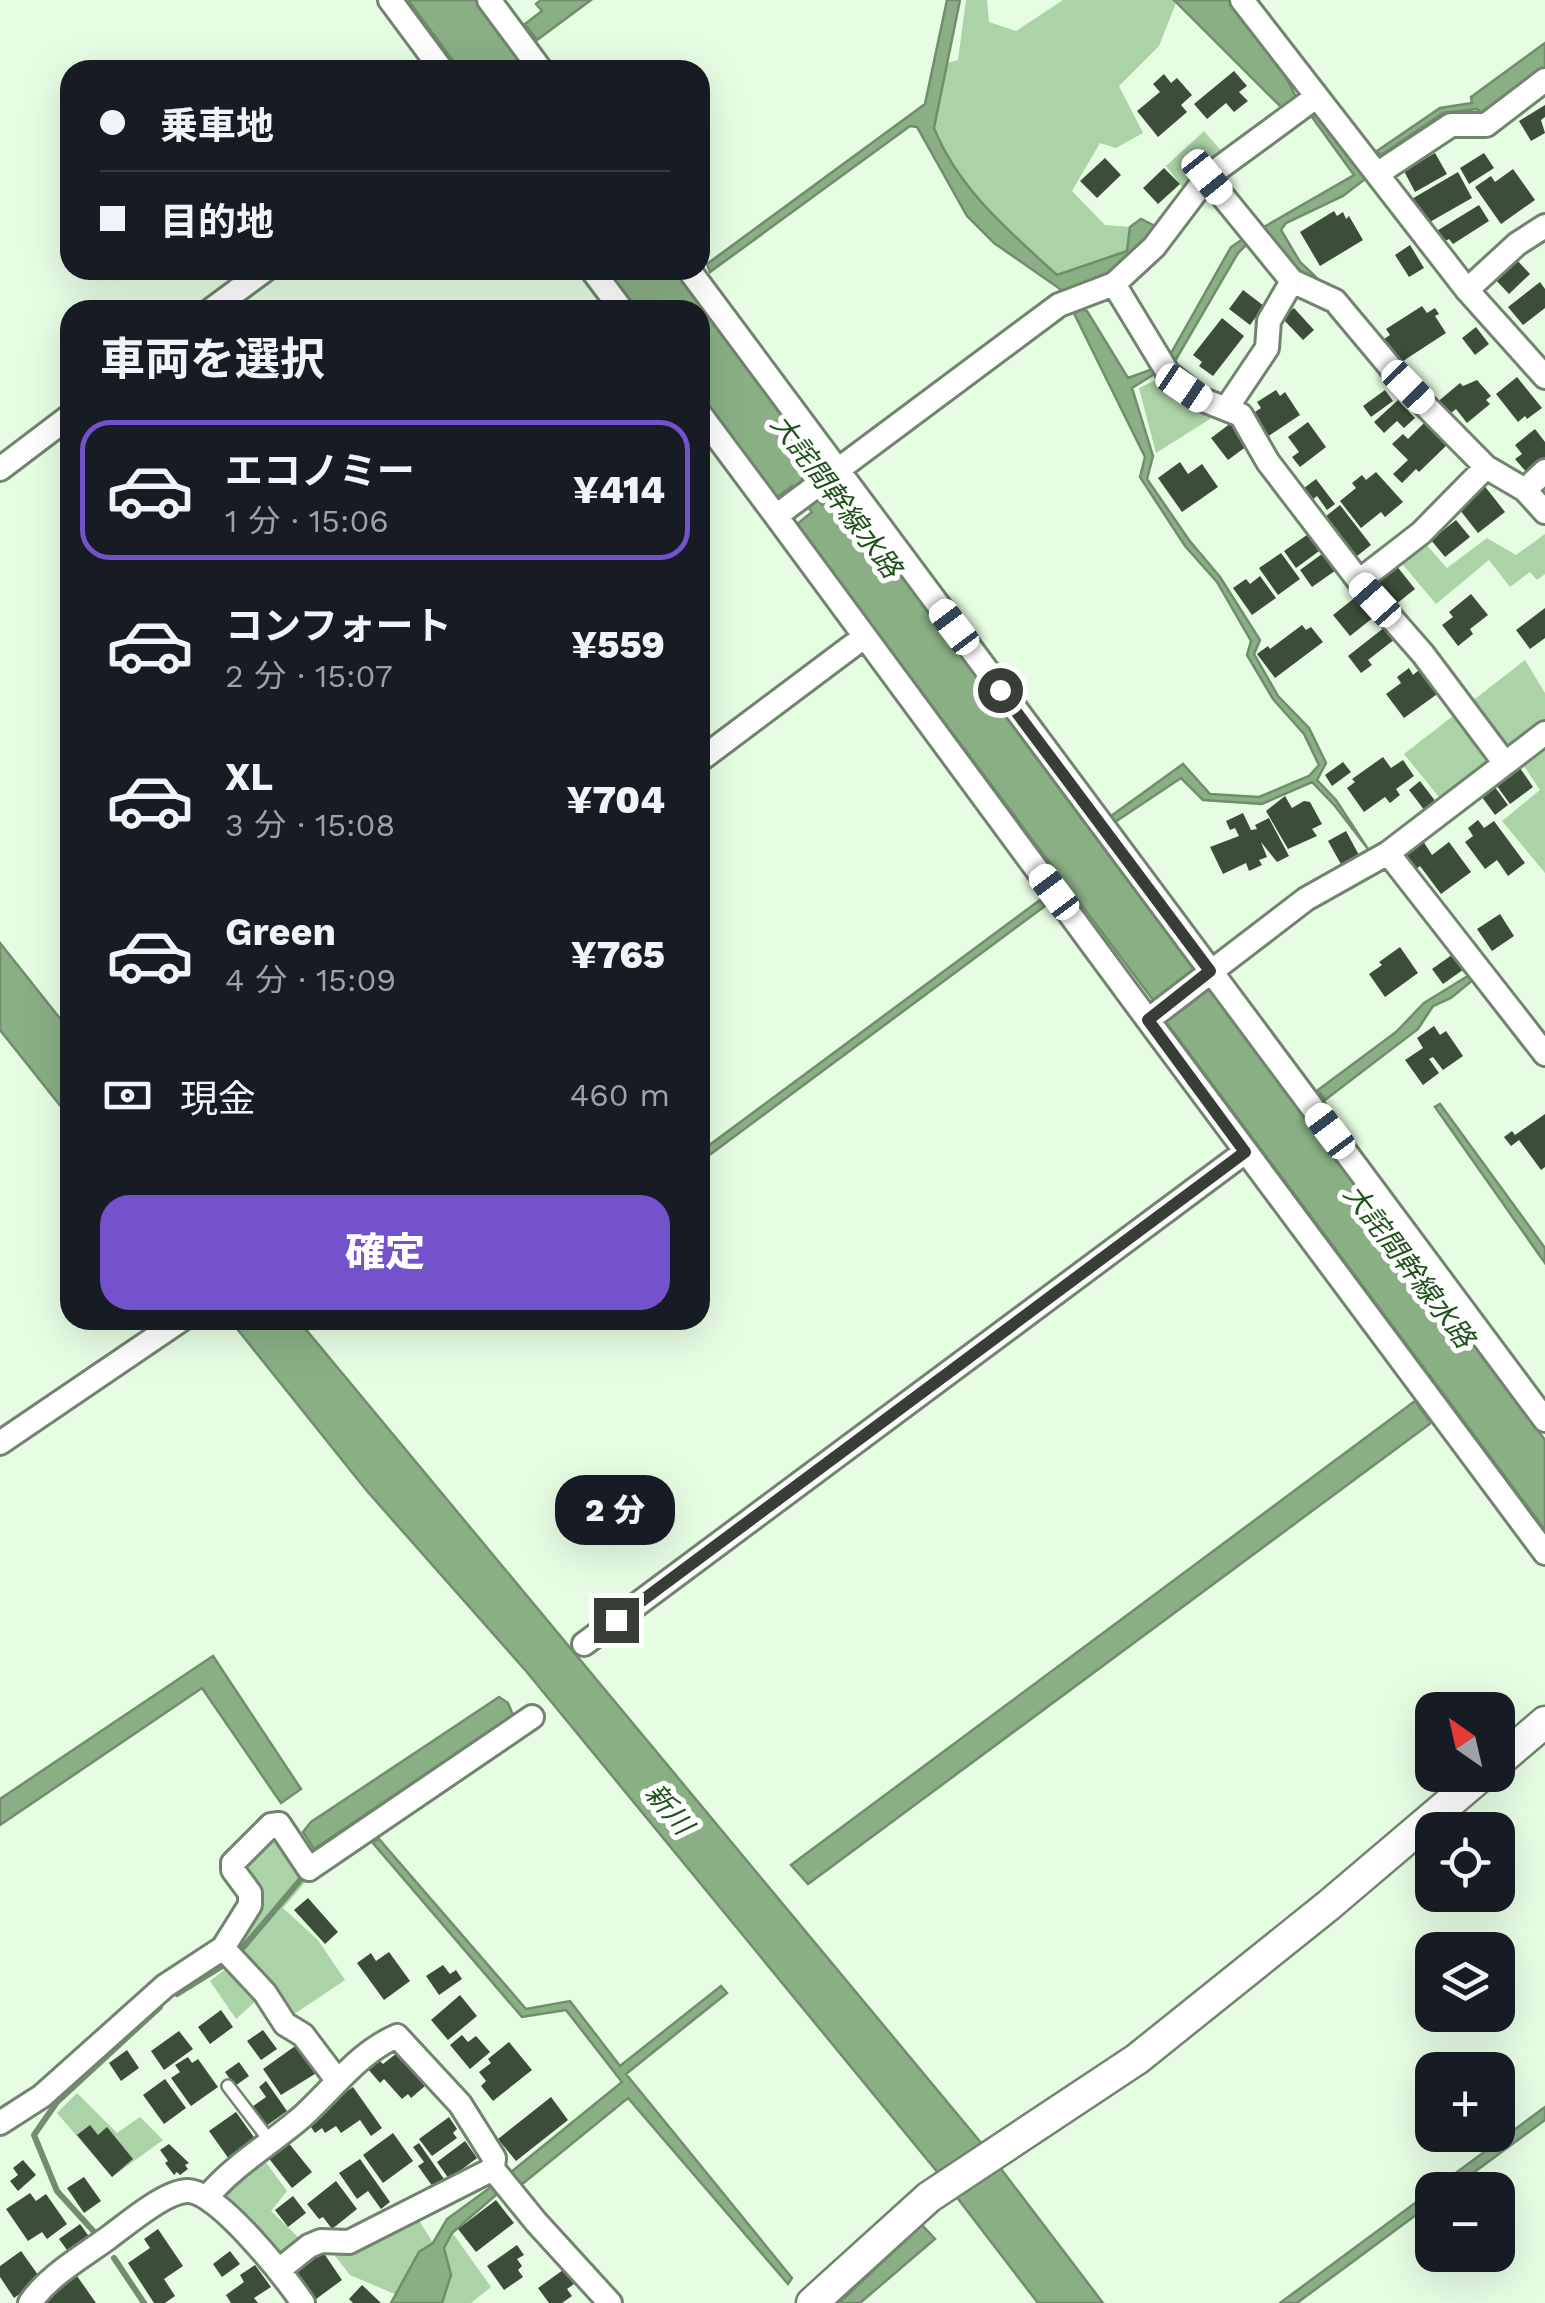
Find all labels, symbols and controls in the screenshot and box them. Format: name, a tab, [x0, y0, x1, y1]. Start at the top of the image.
text: 乗車地	[160, 104, 274, 148]
car	[1176, 144, 1238, 210]
text: 目的地	[160, 200, 274, 244]
text: 車両を選択	[100, 333, 325, 386]
car	[1376, 355, 1440, 419]
car	[1151, 359, 1217, 417]
water label: 大詫間幹線水路	[764, 408, 909, 586]
icon: car	[105, 445, 195, 535]
text: エコノミー	[225, 449, 415, 493]
text: ¥414	[573, 468, 665, 512]
text: 1 分 · 15:06	[225, 502, 389, 540]
car	[1344, 568, 1406, 632]
car	[924, 594, 984, 660]
icon: car	[105, 600, 195, 690]
text: コンフォート	[225, 604, 452, 648]
text: ¥559	[571, 623, 665, 667]
text: 2 分 · 15:07	[225, 657, 393, 695]
route start	[978, 668, 1023, 713]
icon: car	[105, 755, 195, 845]
text: XL	[225, 755, 273, 799]
text: ¥704	[567, 778, 665, 822]
text: 3 分 · 15:08	[225, 806, 395, 844]
car	[1024, 859, 1084, 925]
icon: car	[105, 910, 195, 1000]
text: Green	[225, 910, 336, 954]
text: ¥765	[571, 933, 665, 977]
text: 4 分 · 15:09	[225, 961, 396, 999]
icon: cash	[100, 1068, 155, 1123]
text: 460 m	[570, 1076, 670, 1114]
text: 現金	[180, 1077, 256, 1121]
car	[1300, 1098, 1360, 1164]
water label: 大詫間幹線水路	[1337, 1178, 1482, 1356]
button: 確定	[100, 1195, 670, 1310]
callout: 2 分	[556, 1475, 676, 1545]
text: 2 分	[585, 1491, 645, 1529]
route end	[594, 1598, 639, 1643]
north arrow	[1415, 1692, 1515, 1792]
map controls	[1415, 1692, 1515, 2272]
water label: 新川	[638, 1777, 702, 1843]
button: locate	[1415, 1812, 1515, 1912]
button: layers	[1415, 1932, 1515, 2032]
button: +	[1415, 2052, 1515, 2152]
button: −	[1415, 2172, 1515, 2272]

